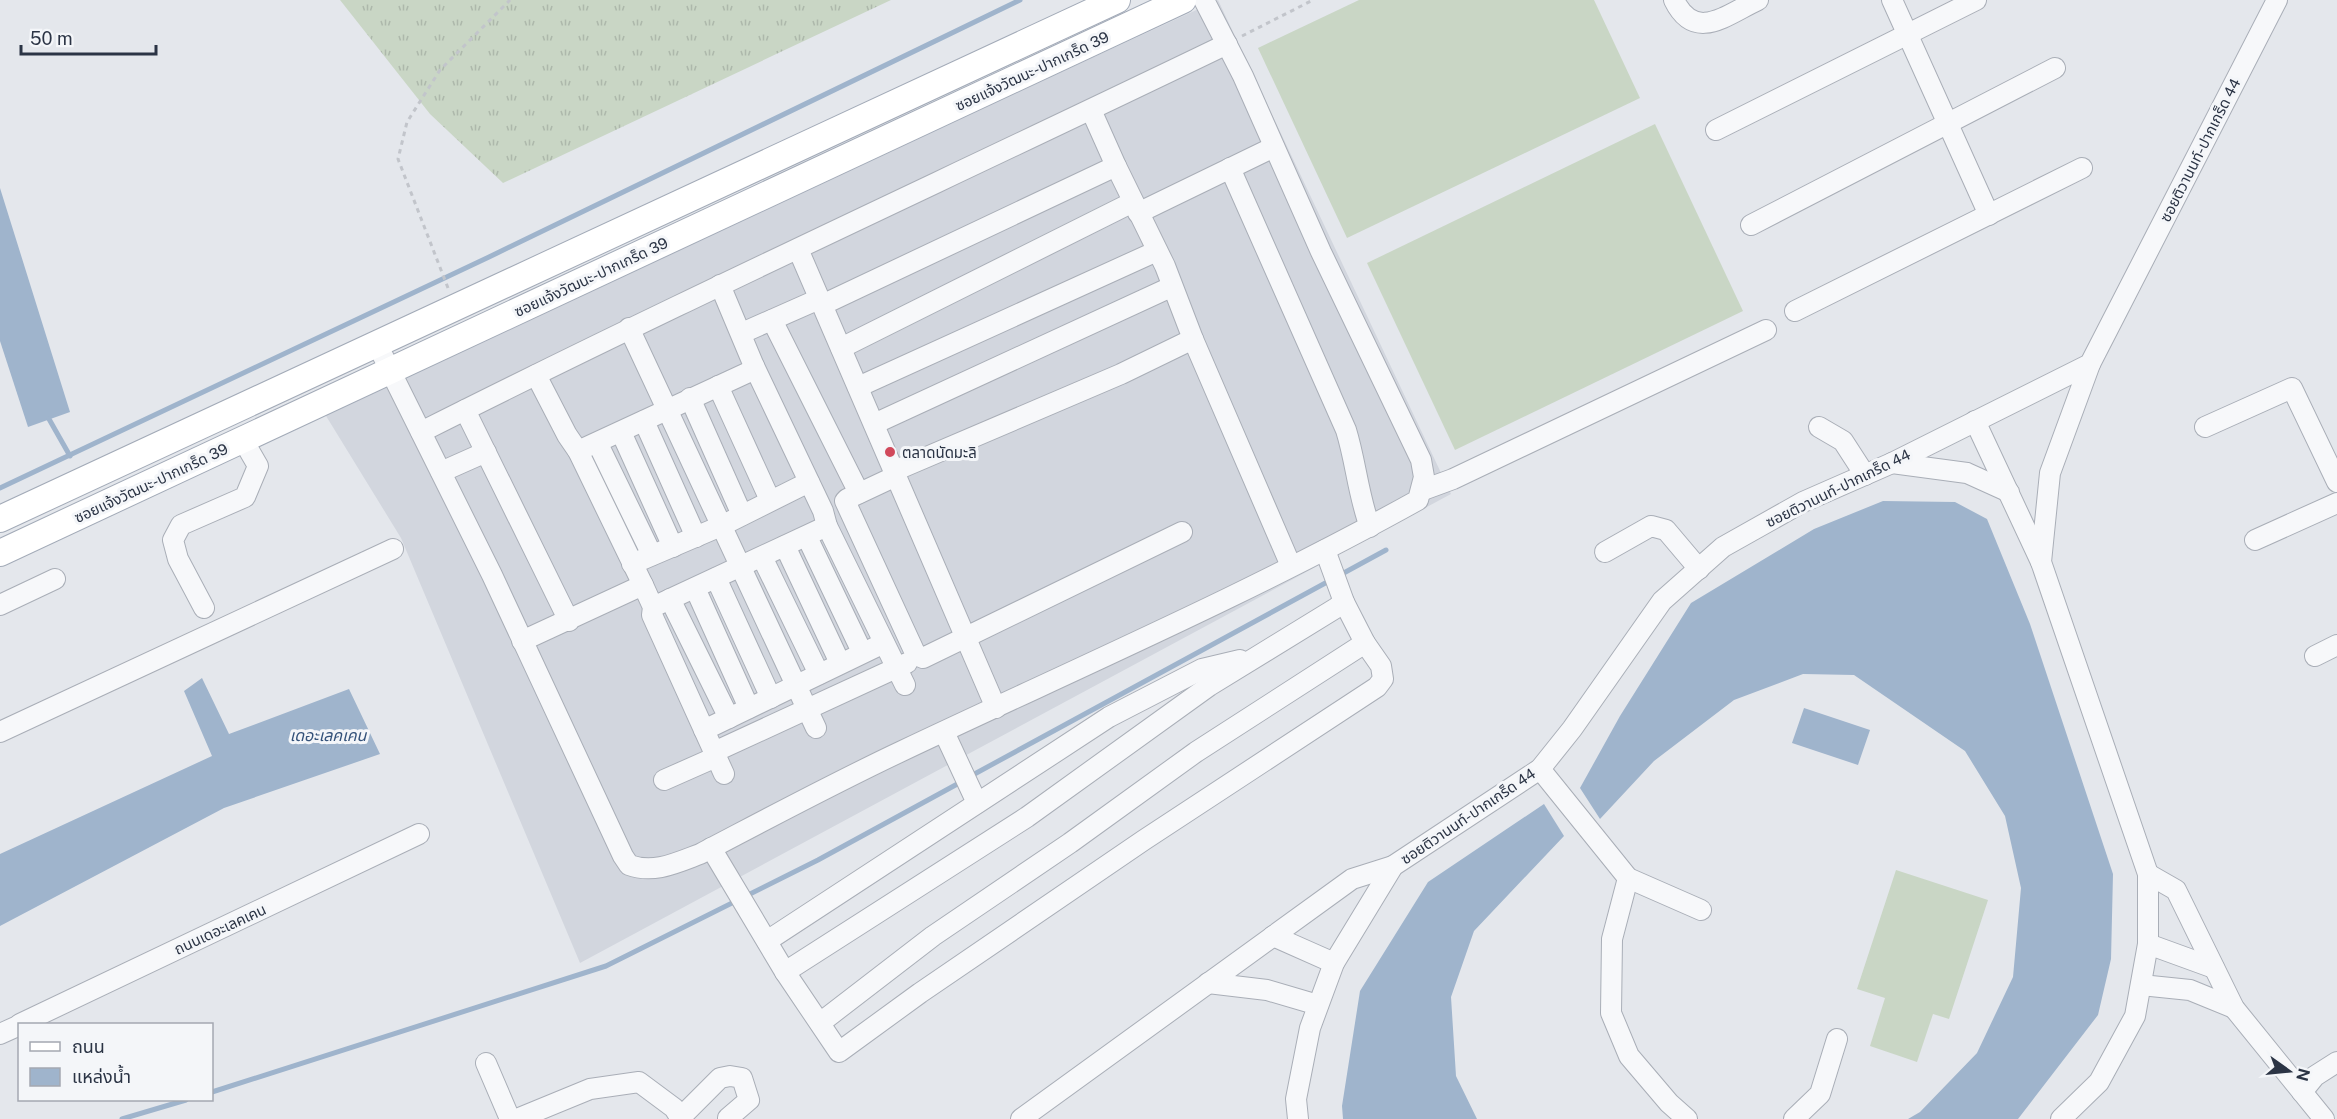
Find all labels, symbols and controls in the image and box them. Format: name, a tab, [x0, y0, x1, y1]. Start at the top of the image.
scale bar	[21, 18, 156, 56]
text: 50 m	[30, 28, 73, 49]
street label: ซอยแจ้งวัฒนะ-ปากเกร็ด 39	[953, 28, 1111, 114]
street label: ซอยติวานนท์-ปากเกร็ด 44	[2156, 75, 2244, 225]
street label: ซอยแจ้งวัฒนะ-ปากเกร็ด 39	[512, 234, 670, 320]
street label: ซอยแจ้งวัฒนะ-ปากเกร็ด 39	[72, 440, 230, 526]
place label: ตลาดนัดมะลิ	[902, 444, 977, 461]
marker: ตลาดนัดมะลิ	[883, 445, 897, 459]
street label: ซอยติวานนท์-ปากเกร็ด 44	[1763, 446, 1913, 530]
water label: เดอะเลคเคน	[290, 726, 368, 745]
street label: ซอยติวานนท์-ปากเกร็ด 44	[1397, 765, 1539, 867]
street label: ถนนเดอะเลคเคน	[171, 900, 269, 958]
legend	[18, 1023, 213, 1101]
text: ถนน	[72, 1036, 105, 1057]
north arrow	[2259, 1041, 2319, 1101]
text: แหล่งน้ำ	[72, 1064, 131, 1087]
text: N	[2292, 1066, 2314, 1083]

